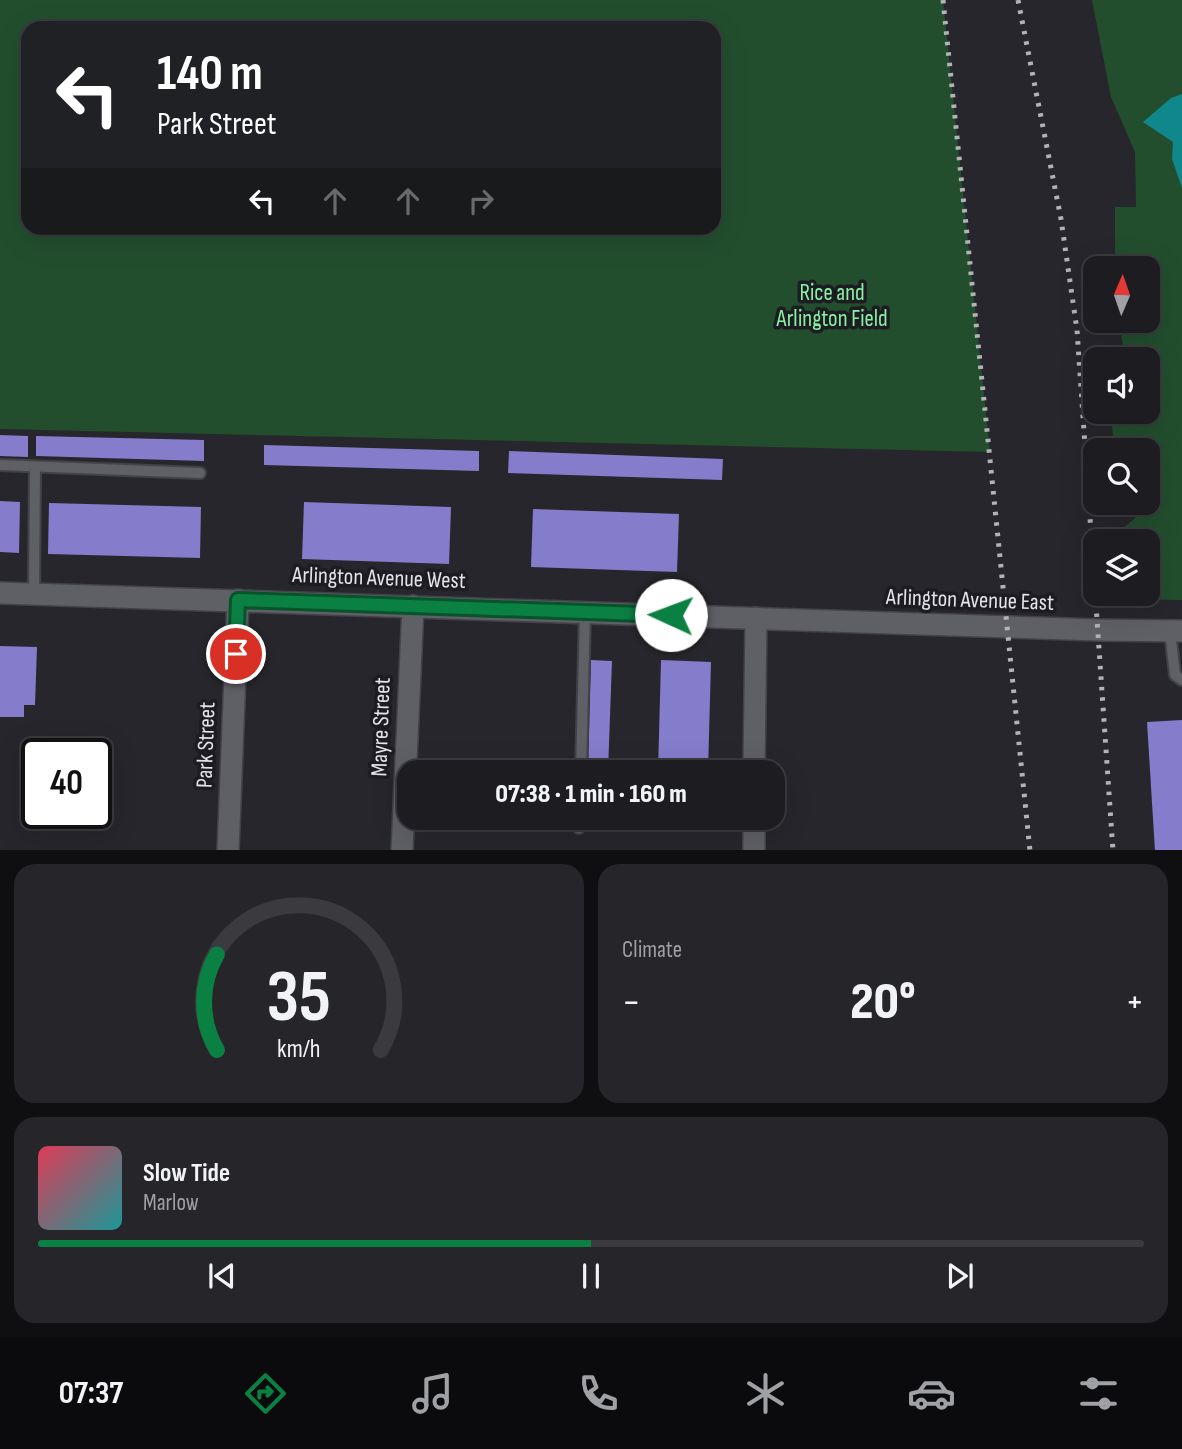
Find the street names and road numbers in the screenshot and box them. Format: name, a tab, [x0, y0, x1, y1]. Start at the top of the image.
street label: Arlington Avenue West	[291, 561, 466, 595]
street label: Arlington Avenue East	[885, 583, 1054, 617]
street label: Mayre Street	[365, 677, 397, 777]
street label: Park Street	[191, 702, 221, 788]

